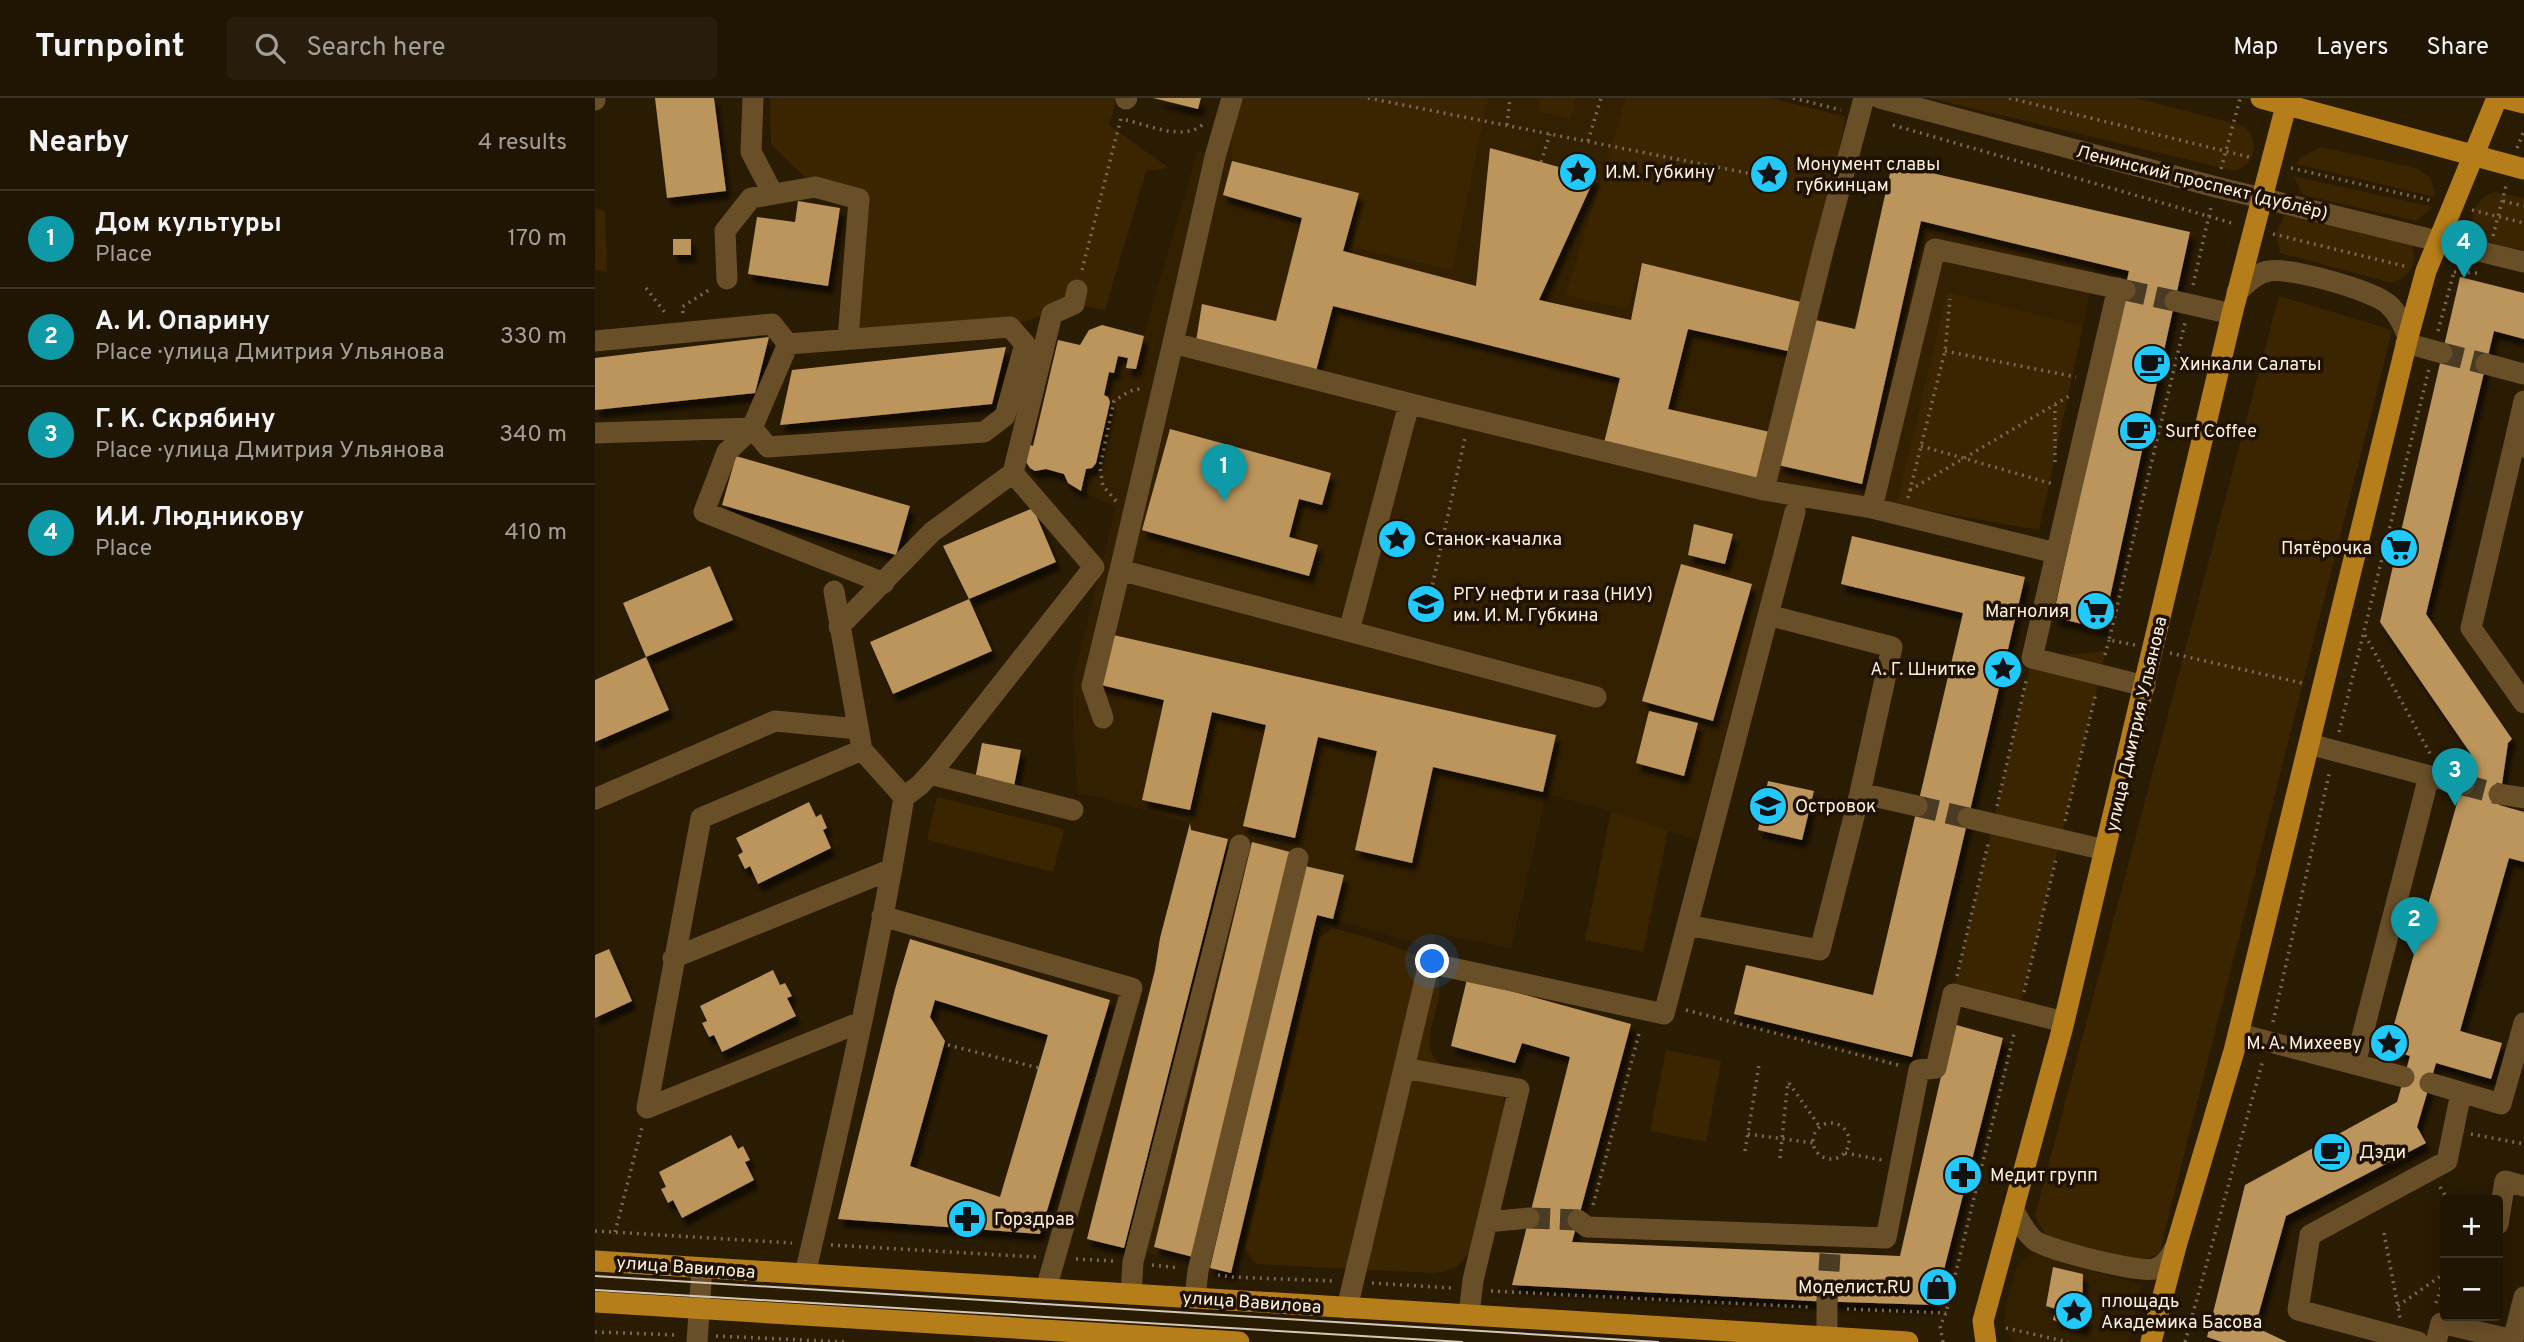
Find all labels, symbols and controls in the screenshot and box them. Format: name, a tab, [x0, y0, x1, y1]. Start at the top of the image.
search box	[227, 17, 717, 80]
text: Turnpoint	[35, 27, 185, 69]
icon: search	[251, 29, 289, 67]
text: Search here	[307, 32, 446, 65]
text: Map	[2233, 33, 2278, 63]
text: Layers	[2316, 33, 2388, 63]
text: Share	[2426, 33, 2489, 63]
text: Nearby	[28, 125, 129, 162]
text: 4 results	[478, 129, 567, 158]
street label: Ленинский проспект (дублёр)	[2073, 141, 2330, 226]
place icon: И.М. Губкину	[1557, 151, 1599, 193]
place icon: Монумент славы губкинцам	[1748, 153, 1790, 195]
place label: Монумент славы губкинцам	[1796, 154, 1940, 198]
place label: И.М. Губкину	[1605, 162, 1715, 185]
text: Дом культуры	[95, 208, 282, 241]
pin: 4	[2441, 220, 2487, 278]
text: 1	[46, 225, 56, 254]
text: 170 m	[508, 225, 567, 254]
text: Place	[95, 241, 152, 270]
text: А. И. Опарину	[95, 306, 270, 339]
text: 2	[44, 323, 58, 352]
text: 330 m	[500, 323, 567, 352]
text: Place · улица Дмитрия Ульянова	[95, 339, 445, 368]
cafe icon: Хинкали Салаты	[2131, 343, 2173, 385]
place label: Хинкали Салаты	[2179, 354, 2321, 377]
text: Г. К. Скрябину	[95, 404, 276, 437]
cafe icon: Surf Coffee	[2117, 410, 2159, 452]
text: 3	[44, 421, 58, 450]
text: 340 m	[499, 421, 567, 450]
place label: Surf Coffee	[2165, 421, 2257, 444]
text: Place · улица Дмитрия Ульянова	[95, 437, 445, 466]
pin: 1	[1201, 444, 1247, 502]
text: И.И. Людникову	[95, 502, 304, 535]
place icon: Cтанок-качалка	[1376, 518, 1418, 560]
text: 4	[44, 519, 58, 548]
text: 410 m	[504, 519, 567, 548]
supermarket icon: Пятёрочка	[2378, 527, 2420, 569]
place label: Cтанок-качалка	[1424, 529, 1562, 552]
text: Place	[95, 535, 152, 564]
place label: Пятёрочка	[2281, 538, 2372, 561]
school or university icon: РГУ нефти и газа (НИУ) им. И. М. Губкина	[1405, 583, 1447, 625]
place label: РГУ нефти и газа (НИУ) им. И. М. Губкина	[1453, 584, 1653, 628]
supermarket icon: Магнолия	[2075, 590, 2117, 632]
place label: Магнолия	[1985, 601, 2069, 624]
street label: улица Дмитрия Ульянова	[2101, 614, 2173, 834]
place icon: А. Г. Шнитке	[1982, 648, 2024, 690]
place label: А. Г. Шнитке	[1870, 659, 1976, 682]
pin: 3	[2432, 748, 2478, 806]
school or university icon: Островок	[1747, 785, 1789, 827]
place label: Островок	[1795, 796, 1876, 819]
pin: 2	[2391, 897, 2437, 955]
your location	[1415, 944, 1449, 978]
place icon: М. А. Михееву	[2368, 1022, 2410, 1064]
place label: М. А. Михееву	[2246, 1033, 2362, 1056]
cafe icon: Дэди	[2311, 1131, 2353, 1173]
place label: Дэди	[2359, 1142, 2406, 1165]
pharmacy icon: Медит групп	[1942, 1154, 1984, 1196]
place label: Медит групп	[1990, 1165, 2098, 1188]
map controls	[2440, 1195, 2503, 1321]
button: +	[2440, 1195, 2503, 1258]
pharmacy icon: Горздрав	[946, 1198, 988, 1240]
place label: Горздрав	[994, 1209, 1075, 1232]
street label: улица Вавилова	[616, 1252, 756, 1285]
button: −	[2440, 1258, 2503, 1321]
shop icon: Моделист.RU	[1917, 1266, 1959, 1308]
place label: Моделист.RU	[1798, 1277, 1911, 1300]
street label: улица Вавилова	[1182, 1287, 1322, 1320]
place icon: площадь Академика Басова	[2053, 1290, 2095, 1332]
place label: площадь Академика Басова	[2101, 1291, 2262, 1335]

